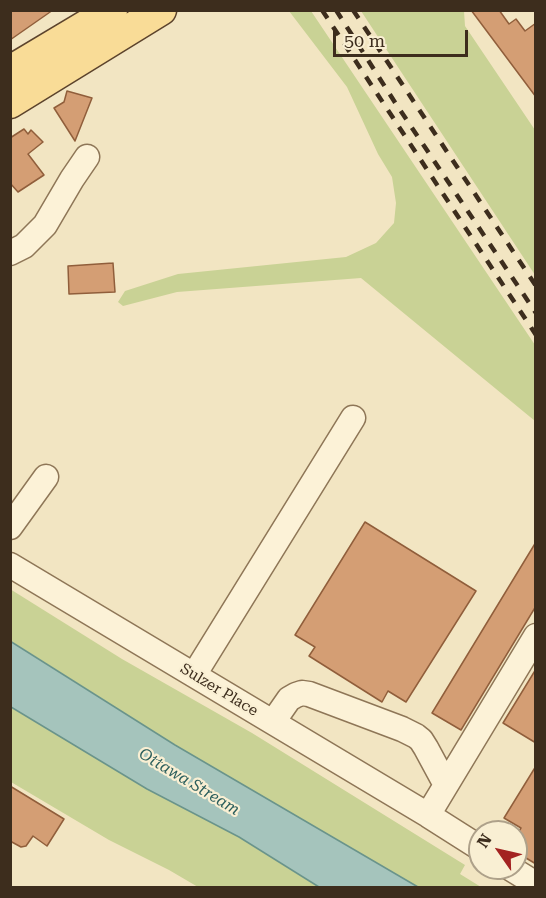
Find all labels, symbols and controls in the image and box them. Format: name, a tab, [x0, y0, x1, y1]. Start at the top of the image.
scale bar	[336, 18, 471, 56]
text: 50 m	[344, 30, 385, 51]
street label: Sulzer Place	[177, 660, 261, 720]
water label: Ottawa Stream	[135, 744, 243, 820]
north arrow	[468, 820, 528, 880]
text: N	[473, 830, 496, 851]

